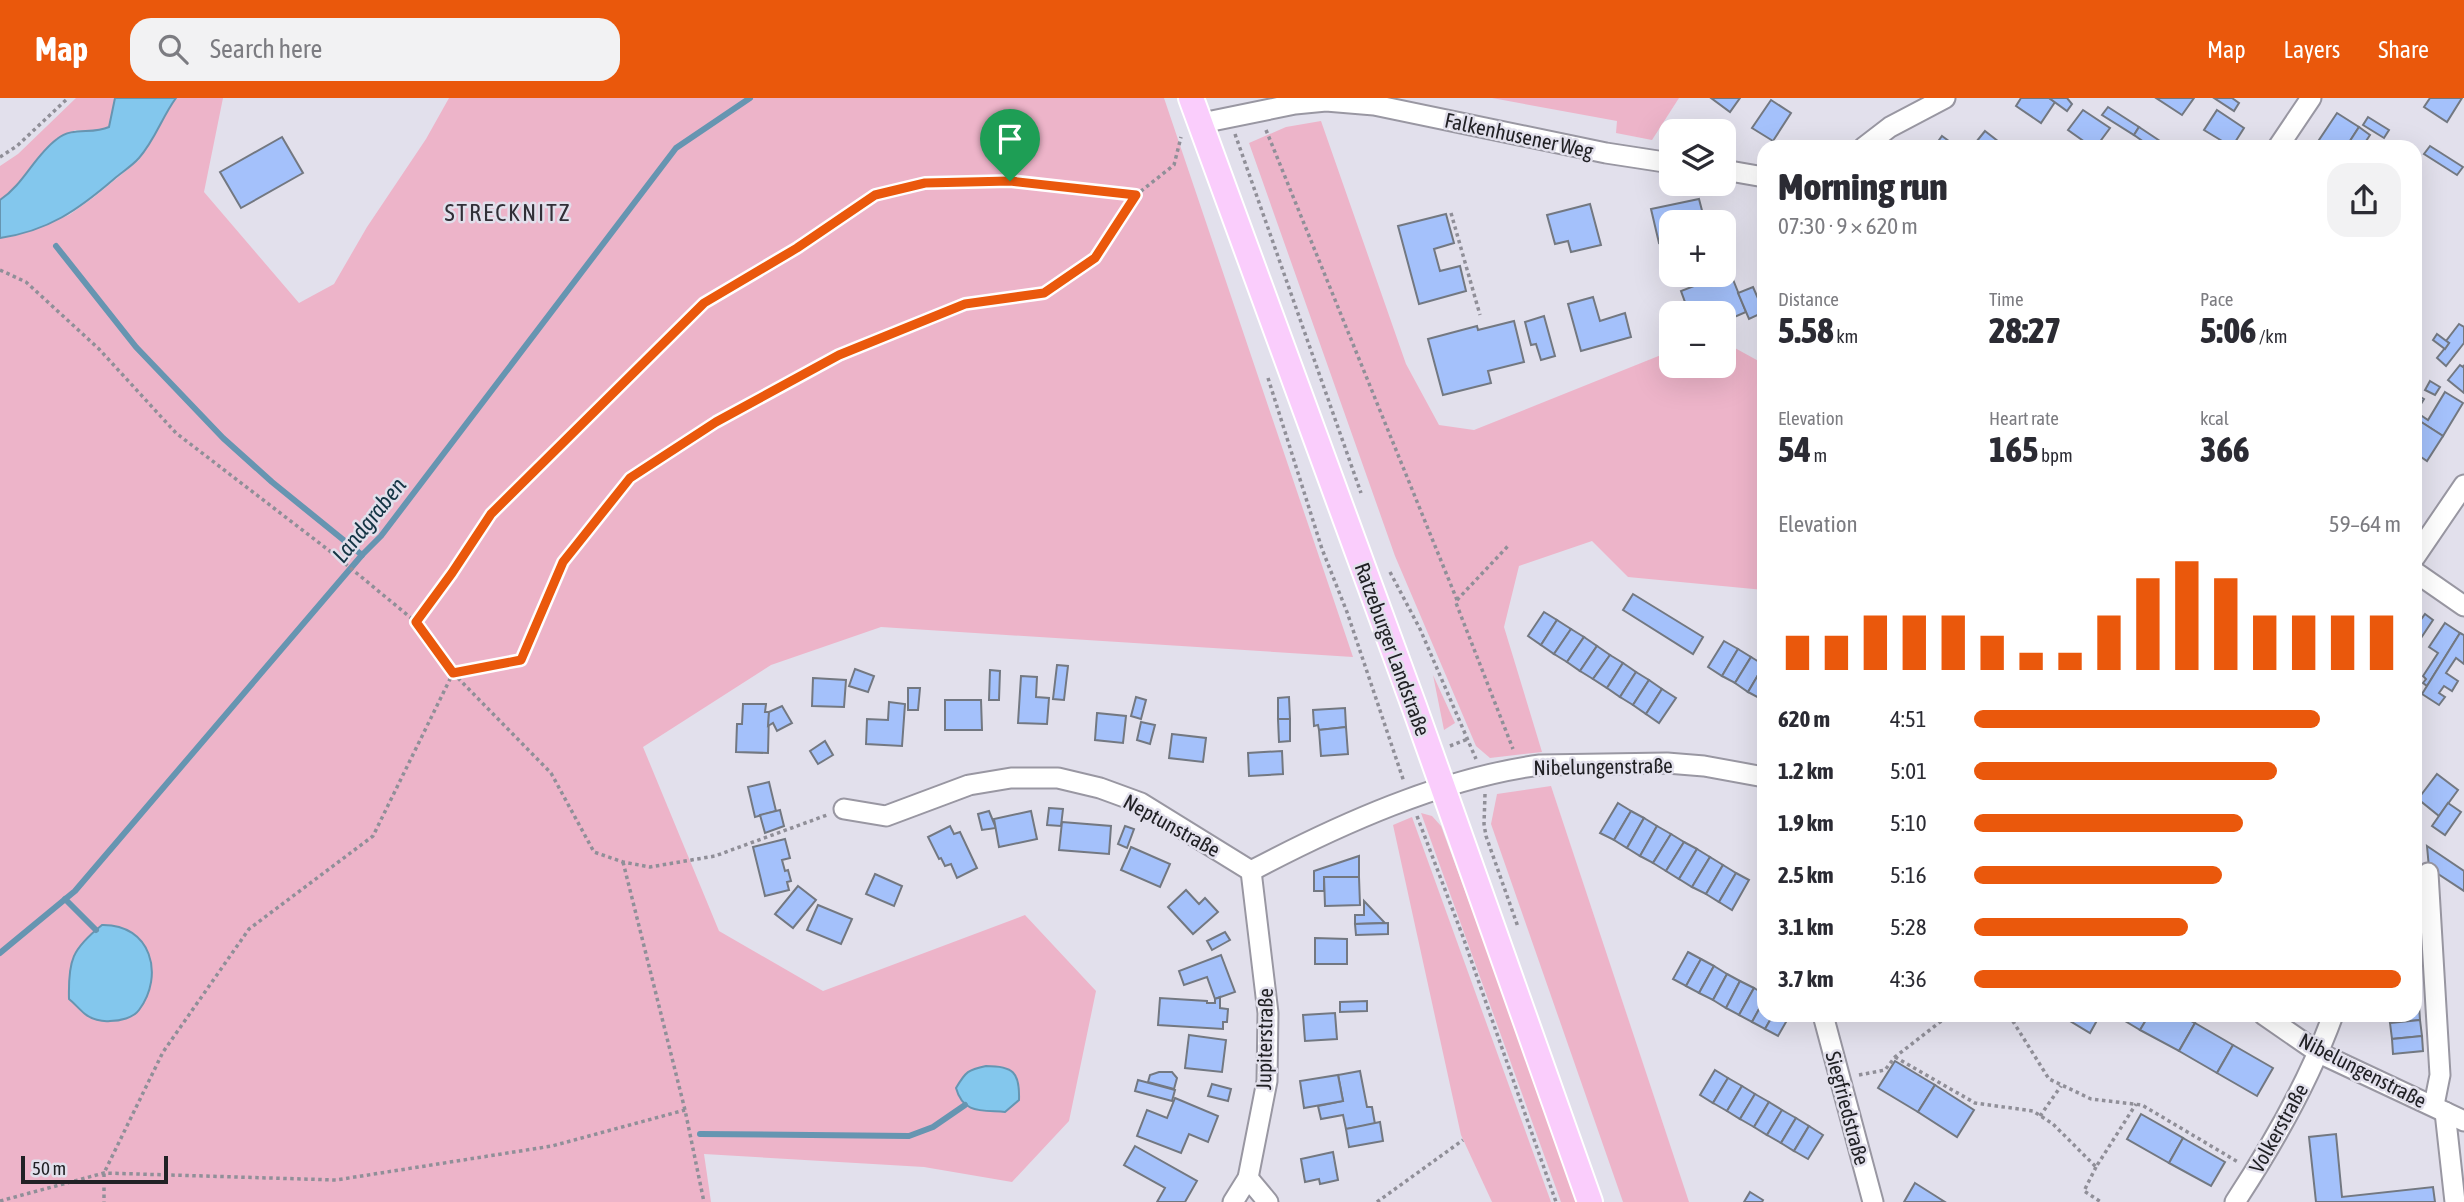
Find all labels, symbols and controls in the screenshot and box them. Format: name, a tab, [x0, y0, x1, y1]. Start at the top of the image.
search box	[130, 18, 620, 81]
text: Map	[35, 30, 88, 68]
icon: search	[154, 30, 192, 68]
text: Search here	[210, 34, 322, 64]
text: Map	[2207, 36, 2246, 63]
text: Layers	[2284, 36, 2340, 63]
text: Share	[2378, 36, 2429, 63]
street label: Falkenhusener Weg	[1443, 108, 1595, 162]
pin	[980, 109, 1040, 181]
map controls	[1659, 119, 1736, 378]
button: layers	[1659, 119, 1736, 196]
icon: arrive	[991, 120, 1029, 158]
button: share	[2327, 163, 2401, 237]
text: Morning run	[1778, 165, 1948, 208]
district label: STRECKNITZ	[444, 199, 572, 226]
button: +	[1659, 210, 1736, 287]
text: 07:30 · 9 × 620 m	[1778, 213, 1918, 239]
text: Distance	[1778, 288, 1839, 310]
text: Time	[1989, 288, 2024, 310]
text: Pace	[2200, 288, 2233, 310]
button: −	[1659, 301, 1736, 378]
text: 5.58	[1778, 310, 1834, 350]
text: 28:27	[1989, 310, 2061, 350]
text: 5:06	[2200, 310, 2256, 350]
text: km	[1834, 325, 1858, 347]
text: /km	[2256, 325, 2287, 347]
text: Elevation	[1778, 407, 1844, 429]
text: Heart rate	[1989, 407, 2059, 429]
text: kcal	[2200, 407, 2229, 429]
text: 54	[1778, 429, 1811, 469]
text: 165	[1989, 429, 2038, 469]
text: 366	[2200, 429, 2249, 469]
text: m	[1811, 444, 1827, 466]
text: bpm	[2038, 444, 2073, 466]
water label: Landgraben	[327, 472, 411, 568]
text: Elevation	[1778, 511, 1858, 537]
text: 59–64 m	[2329, 511, 2401, 537]
street label: Ratzeburger Landstraße	[1351, 559, 1435, 739]
text: 620 m	[1778, 706, 1830, 732]
text: 4:51	[1890, 706, 1927, 732]
street label: Nibelungenstraße	[1533, 753, 1673, 779]
text: 1.2 km	[1778, 758, 1834, 784]
text: 5:01	[1890, 758, 1927, 784]
street label: Neptunstraße	[1120, 789, 1224, 861]
text: 1.9 km	[1778, 810, 1834, 836]
text: 5:10	[1890, 810, 1927, 836]
text: 2.5 km	[1778, 862, 1834, 888]
text: 5:16	[1890, 862, 1927, 888]
text: 3.1 km	[1778, 914, 1834, 940]
text: 5:28	[1890, 914, 1927, 940]
text: 3.7 km	[1778, 966, 1834, 992]
text: 4:36	[1890, 966, 1927, 992]
street label: Jupiterstraße	[1251, 988, 1277, 1090]
street label: Nibelungenstraße	[2295, 1028, 2431, 1112]
street label: Siegfriedstraße	[1821, 1048, 1875, 1168]
street label: Volkerstraße	[2244, 1079, 2312, 1177]
scale bar	[21, 1153, 168, 1185]
text: 50 m	[32, 1157, 66, 1179]

